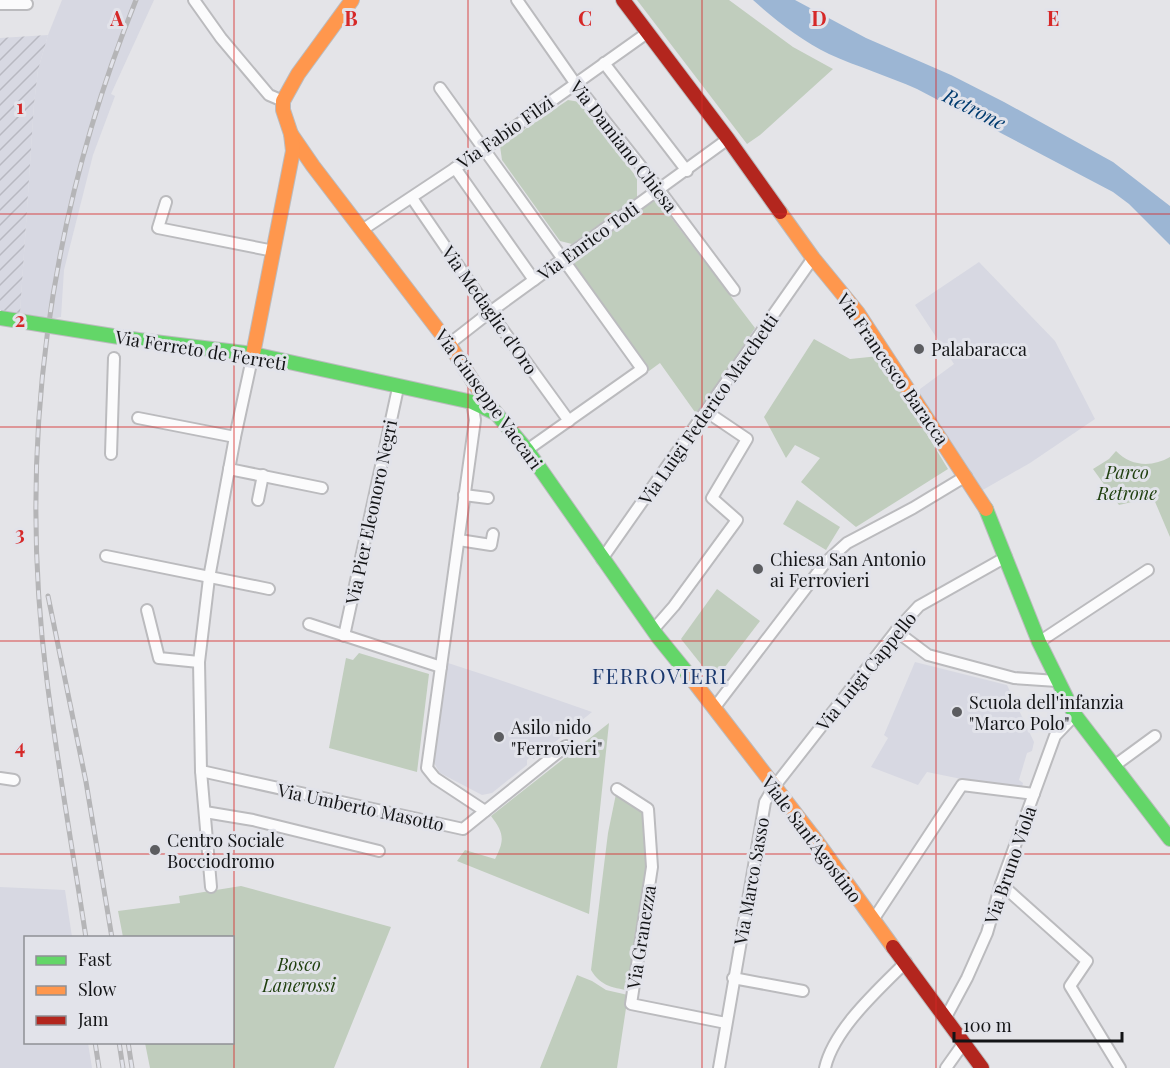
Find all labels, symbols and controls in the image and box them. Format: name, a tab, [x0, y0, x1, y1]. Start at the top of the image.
text: A	[109, 4, 124, 31]
text: B	[344, 4, 358, 31]
text: C	[578, 4, 592, 31]
text: D	[811, 4, 827, 31]
text: E	[1047, 4, 1059, 31]
street label: Via Damiano Chiesa	[564, 74, 683, 217]
water label: Retrone	[938, 80, 1011, 135]
street label: Via Fabio Filzi	[451, 90, 558, 175]
text: 1	[16, 92, 24, 119]
street label: Via Enrico Toti	[532, 196, 643, 286]
street label: Via Medaglie d'Oro	[436, 240, 543, 379]
street label: Via Francesco Baracca	[831, 288, 954, 450]
text: 2	[15, 305, 25, 332]
street label: Via Luigi Federico Marchetti	[632, 309, 783, 510]
street label: Via Giuseppe Vaccari	[429, 323, 548, 474]
street label: Via Ferreto de Ferreti	[113, 324, 288, 375]
place label: Palabaracca	[931, 337, 1027, 361]
marker: Palabaracca	[912, 342, 926, 356]
street label: Via Pier Eleonoro Negri	[339, 417, 402, 607]
park label: Parco Retrone	[1096, 460, 1157, 505]
text: 3	[15, 519, 25, 546]
place label: Chiesa San Antonio ai Ferrovieri	[770, 547, 926, 592]
marker: Chiesa San Antonio ai Ferrovieri	[751, 562, 765, 576]
street label: Via Luigi Cappello	[810, 607, 921, 736]
district label: FERROVIERI	[592, 661, 728, 689]
place label: Scuola dell'infanzia "Marco Polo"	[969, 690, 1124, 735]
marker: Scuola dell'infanzia "Marco Polo"	[950, 705, 964, 719]
place label: Asilo nido "Ferrovieri"	[510, 715, 603, 760]
marker: Asilo nido "Ferrovieri"	[492, 730, 506, 744]
text: 4	[15, 732, 25, 759]
street label: Viale Sant'Agostino	[756, 770, 868, 907]
street label: Via Umberto Masotto	[275, 777, 447, 836]
street label: Via Bruno Viola	[978, 803, 1041, 928]
street label: Via Marco Sasso	[728, 815, 774, 948]
place label: Centro Sociale Bocciodromo	[167, 828, 284, 873]
marker: Centro Sociale Bocciodromo	[148, 843, 162, 857]
street label: Via Granezza	[621, 883, 661, 992]
legend	[24, 936, 234, 1044]
text: Fast	[78, 947, 112, 971]
park label: Bosco Lanerossi	[261, 952, 336, 997]
text: Slow	[78, 977, 116, 1001]
scale bar	[954, 1005, 1122, 1043]
text: Jam	[77, 1007, 108, 1031]
text: 100 m	[963, 1013, 1012, 1037]

